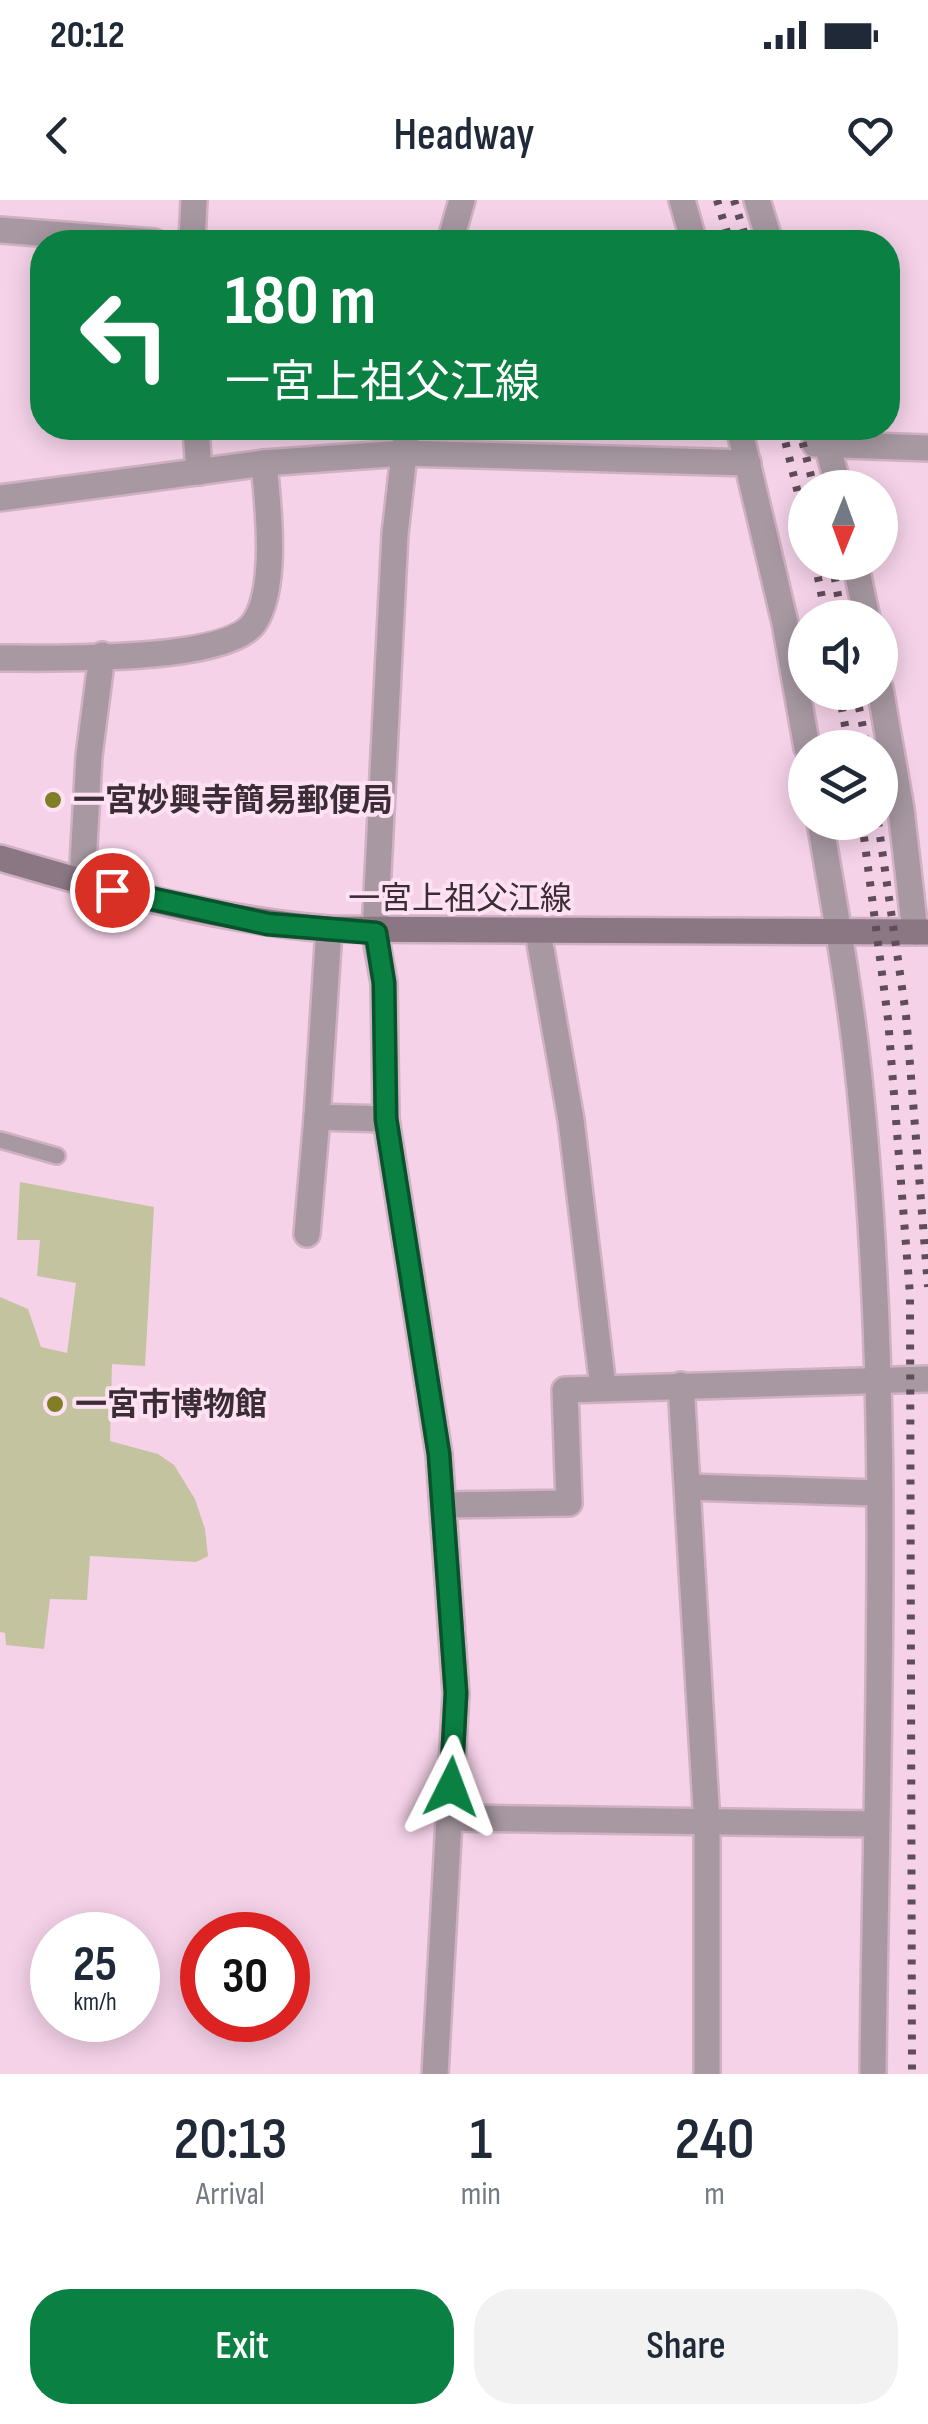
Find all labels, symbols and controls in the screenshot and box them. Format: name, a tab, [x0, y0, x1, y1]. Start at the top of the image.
text: 20:12	[50, 13, 125, 58]
icon: back	[30, 108, 85, 163]
text: Headway	[393, 108, 535, 163]
icon: heart	[843, 108, 898, 163]
text: 180 m	[225, 260, 376, 344]
icon: left	[60, 270, 190, 400]
text: 一宮上祖父江線	[225, 356, 540, 411]
north arrow	[788, 470, 898, 580]
map controls	[788, 470, 898, 840]
button: sound	[788, 600, 898, 710]
button: layers	[788, 730, 898, 840]
place label: 一宮妙興寺簡易郵便局	[73, 782, 393, 821]
marker: 一宮妙興寺簡易郵便局	[42, 789, 64, 811]
pin	[70, 848, 155, 933]
icon: arrive	[85, 863, 140, 918]
street label: 一宮上祖父江線	[348, 880, 572, 919]
place label: 一宮市博物館	[75, 1386, 267, 1425]
marker: 一宮市博物館	[44, 1393, 66, 1415]
position arrow	[399, 1735, 503, 1839]
speed limit sign: 30	[180, 1912, 310, 2042]
text: 25	[73, 1935, 117, 1995]
text: km/h	[73, 1987, 117, 2018]
text: 20:13	[174, 2104, 287, 2176]
text: 1	[470, 2104, 492, 2176]
text: 240	[675, 2104, 754, 2176]
text: Arrival	[196, 2175, 265, 2214]
text: min	[461, 2175, 501, 2214]
text: m	[704, 2175, 725, 2214]
button: Exit	[30, 2289, 454, 2404]
button: Share	[474, 2289, 898, 2404]

